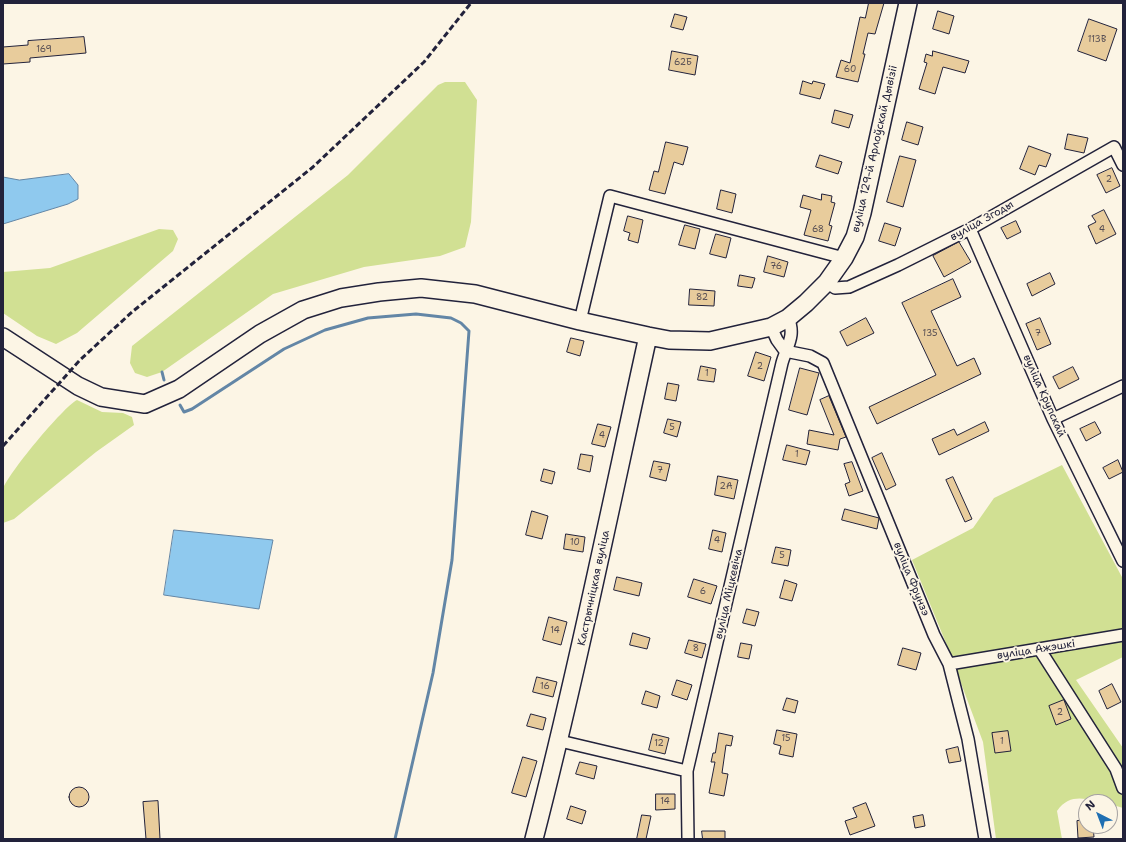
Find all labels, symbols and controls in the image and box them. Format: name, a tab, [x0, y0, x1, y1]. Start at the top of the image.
house number: 113В	[1088, 35, 1106, 45]
house number: 169	[36, 45, 52, 55]
house number: 62Б	[674, 58, 692, 68]
street label: вуліца 129-й Арлоўскай Дывізіі	[849, 64, 901, 234]
house number: 60	[844, 65, 856, 75]
house number: 2	[1106, 175, 1112, 185]
street label: вуліца Згоды	[948, 198, 1016, 244]
house number: 68	[812, 225, 824, 235]
house number: 4	[1099, 225, 1105, 235]
house number: 76	[770, 262, 782, 272]
house number: 82	[696, 293, 708, 303]
house number: 135	[923, 329, 937, 339]
house number: 7	[1035, 329, 1041, 339]
street label: вуліца Крупскай	[1020, 353, 1068, 439]
house number: 2	[757, 362, 763, 372]
house number: 1	[705, 369, 709, 379]
house number: 5	[669, 423, 675, 433]
house number: 4	[599, 431, 605, 441]
house number: 1	[795, 450, 799, 460]
house number: 7	[657, 466, 663, 476]
house number: 2А	[720, 482, 732, 492]
street label: Кастрычніцкая вуліца	[575, 529, 613, 647]
house number: 4	[714, 536, 720, 546]
house number: 10	[570, 538, 580, 548]
street label: вуліца Фрунзэ	[890, 540, 932, 618]
street label: вуліца Міцкевіча	[712, 547, 746, 641]
house number: 5	[779, 551, 785, 561]
house number: 6	[700, 587, 706, 597]
house number: 14	[550, 626, 560, 636]
street label: вуліца Ажэшкі	[996, 637, 1076, 663]
house number: 8	[693, 644, 699, 654]
house number: 16	[540, 682, 550, 692]
house number: 2	[1057, 708, 1063, 718]
house number: 15	[781, 734, 791, 744]
house number: 1	[1000, 737, 1004, 747]
house number: 12	[654, 739, 664, 749]
north arrow	[1078, 794, 1118, 834]
house number: 14	[660, 797, 670, 807]
text: N	[1082, 797, 1099, 814]

